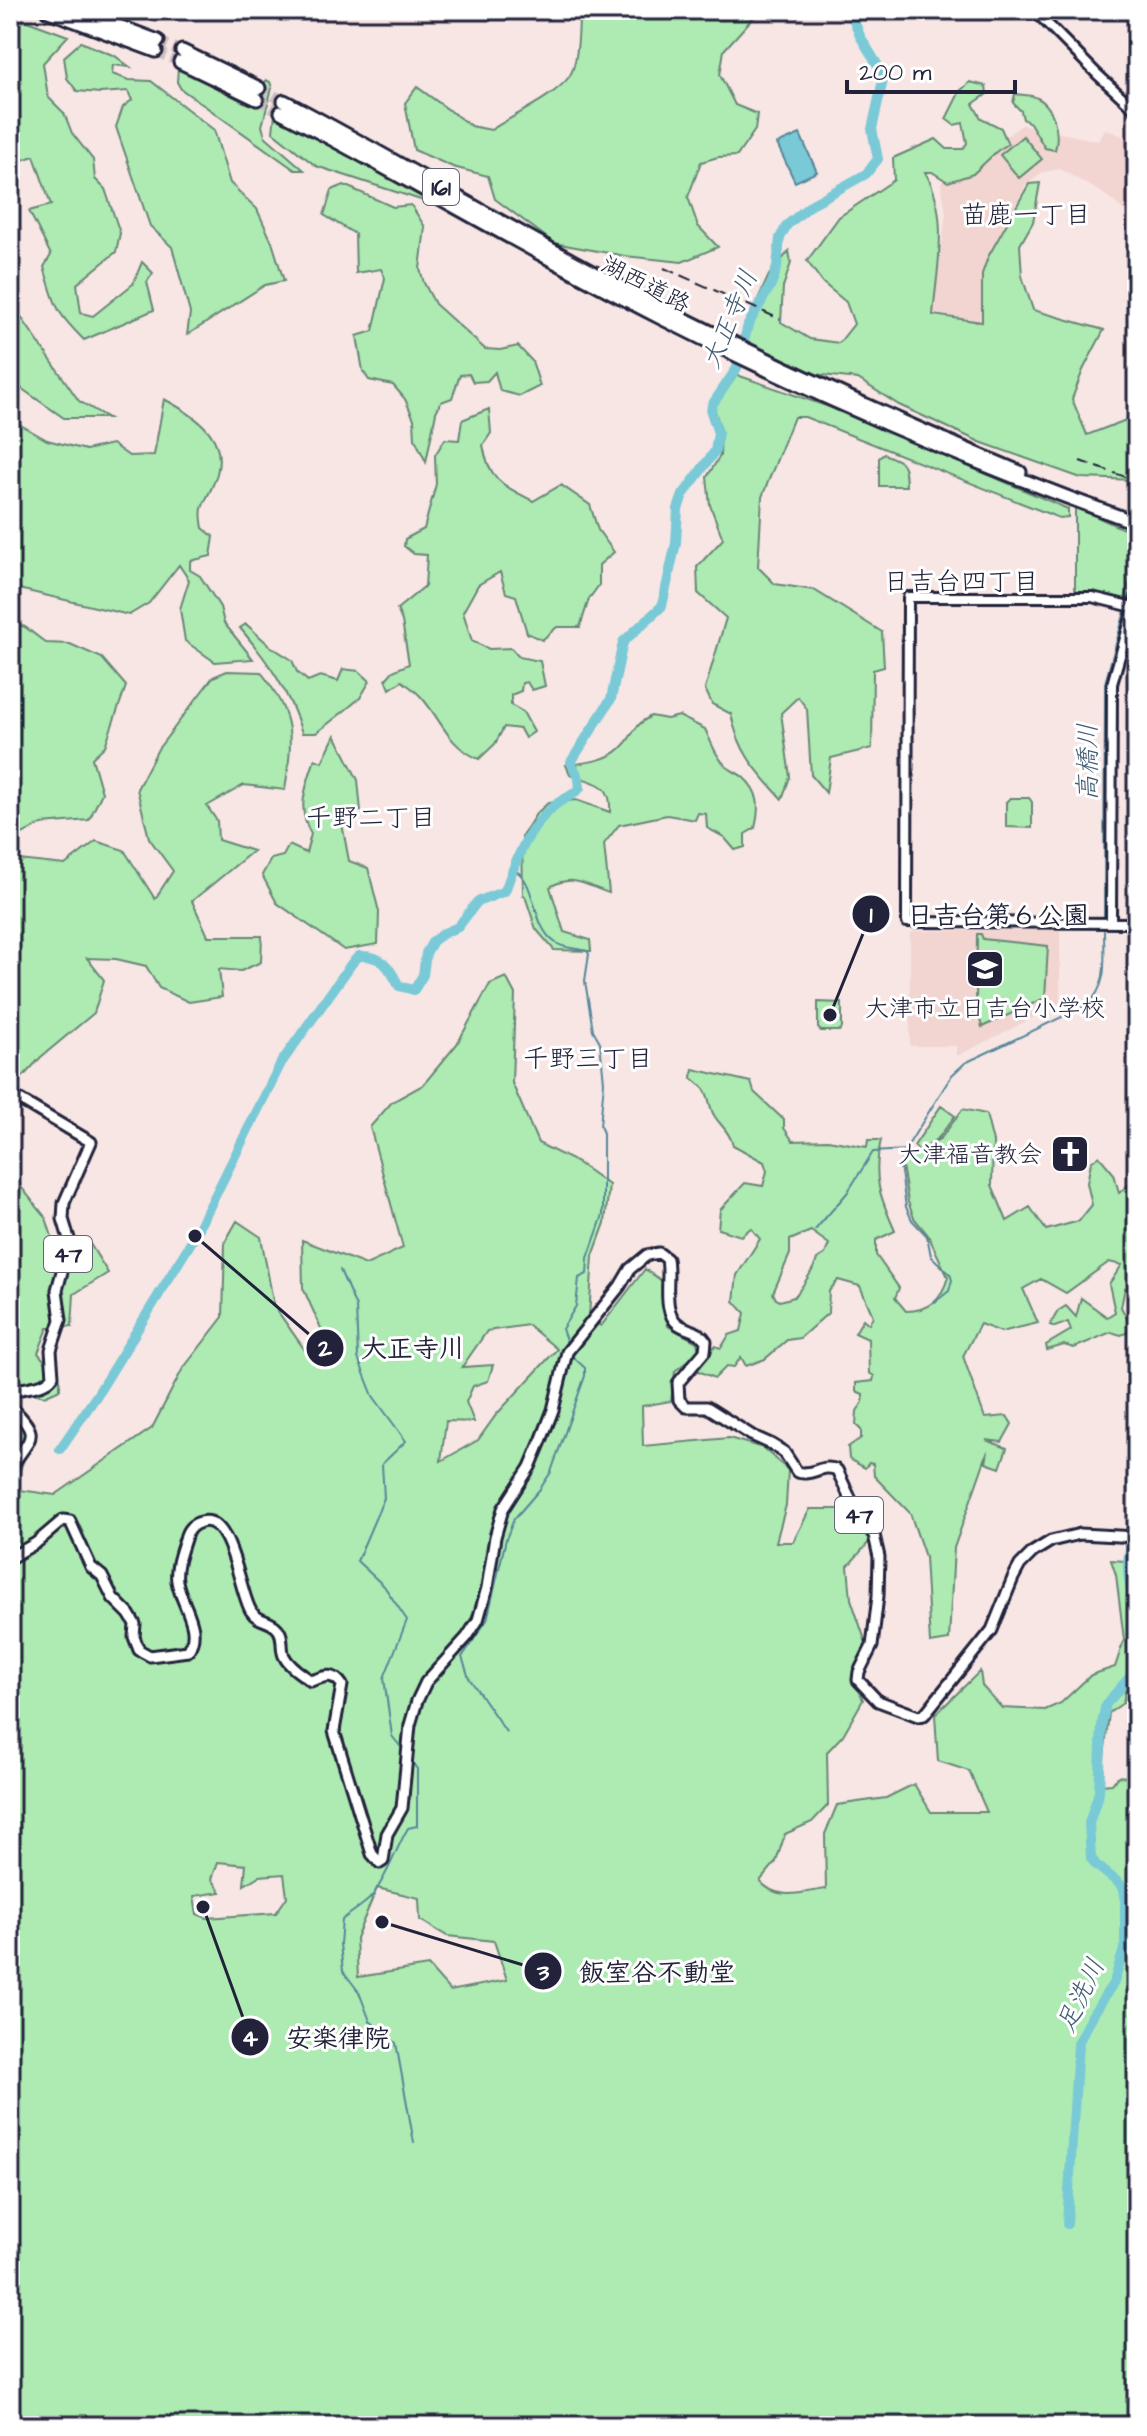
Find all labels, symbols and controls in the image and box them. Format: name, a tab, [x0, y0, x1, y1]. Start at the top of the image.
scale bar	[847, 44, 1015, 94]
text: 200 m	[859, 56, 932, 90]
road number: 161	[423, 169, 459, 205]
district label: 苗鹿一丁目	[961, 197, 1091, 233]
street label: 湖西道路	[595, 248, 696, 322]
water label: 大正寺川	[693, 264, 767, 374]
district label: 日吉台四丁目	[883, 564, 1039, 600]
water label: 高橋川	[1070, 723, 1106, 801]
district label: 千野二丁目	[306, 800, 436, 836]
callout: 日吉台第６公園	[851, 889, 1105, 939]
text: 日吉台第６公園	[907, 898, 1089, 934]
text: 1	[869, 899, 873, 933]
school or university icon: 大津市立日吉台小学校	[964, 948, 1006, 990]
place label: 大津市立日吉台小学校	[865, 992, 1105, 1026]
district label: 千野三丁目	[523, 1041, 653, 1077]
church icon: 大津福音教会	[1049, 1133, 1091, 1175]
place label: 大津福音教会	[898, 1138, 1042, 1172]
road number: 47	[44, 1236, 92, 1272]
callout: 大正寺川	[305, 1323, 481, 1373]
text: 大正寺川	[361, 1331, 465, 1367]
text: 2	[317, 1332, 332, 1366]
road number: 47	[835, 1497, 883, 1533]
callout: 飯室谷不動堂	[523, 1946, 751, 1996]
water label: 足洗川	[1048, 1952, 1114, 2038]
text: 飯室谷不動堂	[579, 1955, 735, 1991]
text: 3	[536, 1956, 550, 1990]
callout: 安楽律院	[230, 2012, 406, 2062]
text: 安楽律院	[286, 2021, 390, 2057]
text: 4	[242, 2022, 259, 2056]

